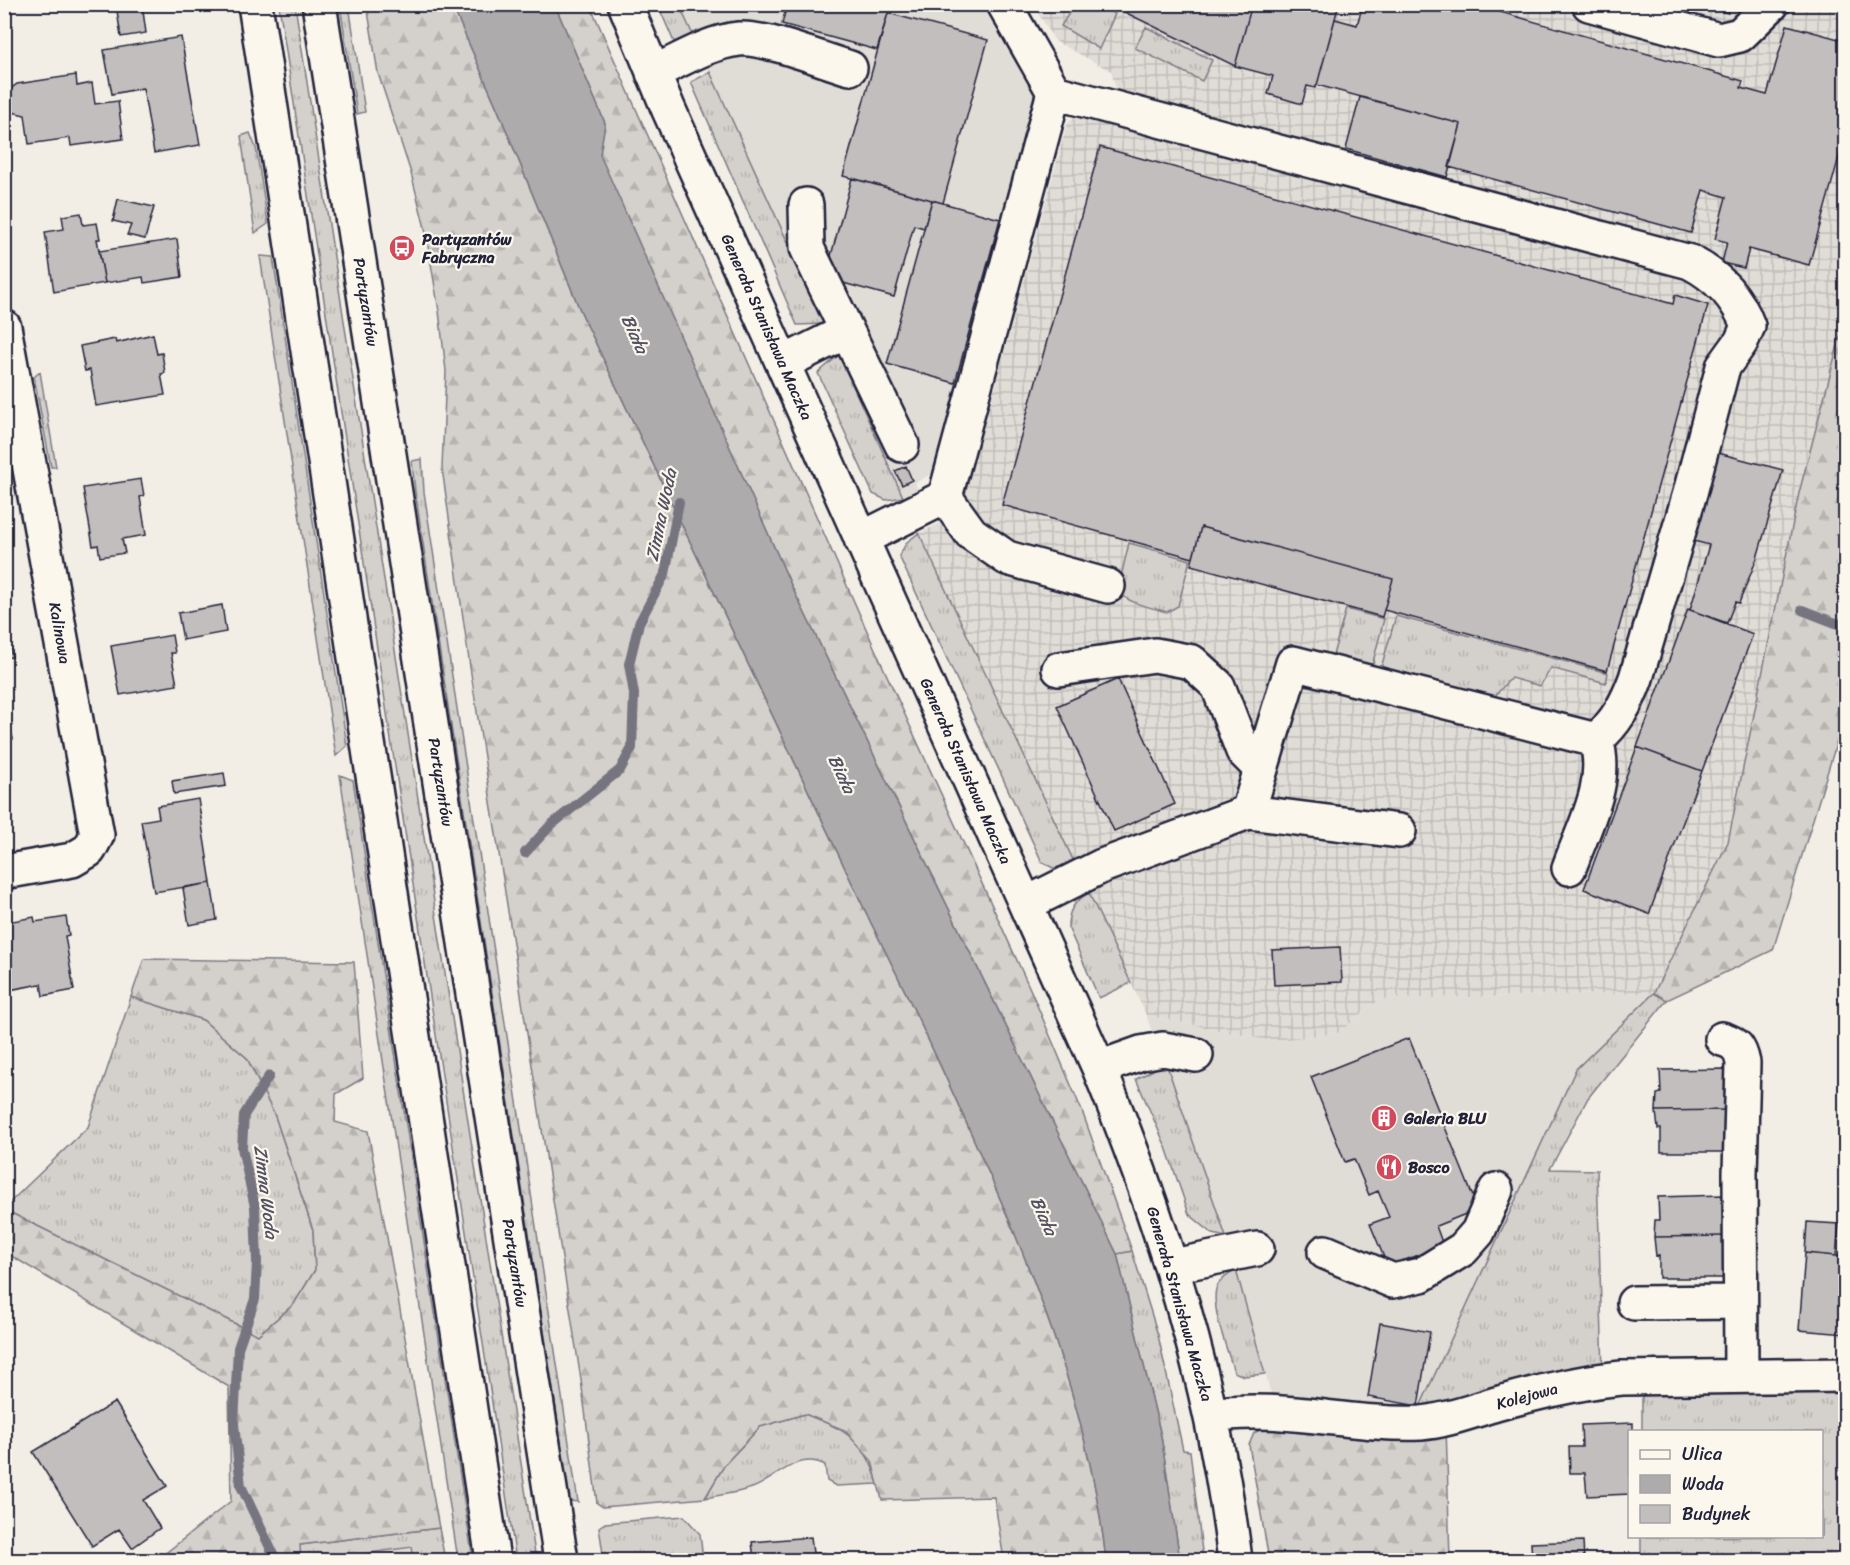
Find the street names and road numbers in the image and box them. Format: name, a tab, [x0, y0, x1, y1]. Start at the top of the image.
street label: Generała Stanisława Maczka	[713, 229, 821, 425]
street label: Partyzantów	[345, 256, 387, 349]
street label: Kalinowa	[40, 600, 80, 666]
street label: Generała Stanisława Maczka	[912, 673, 1020, 869]
street label: Partyzantów	[420, 736, 462, 829]
street label: Generała Stanisława Maczka	[1138, 1203, 1222, 1405]
street label: Partyzantów	[494, 1217, 536, 1310]
street label: Kolejowa	[1493, 1374, 1561, 1418]

